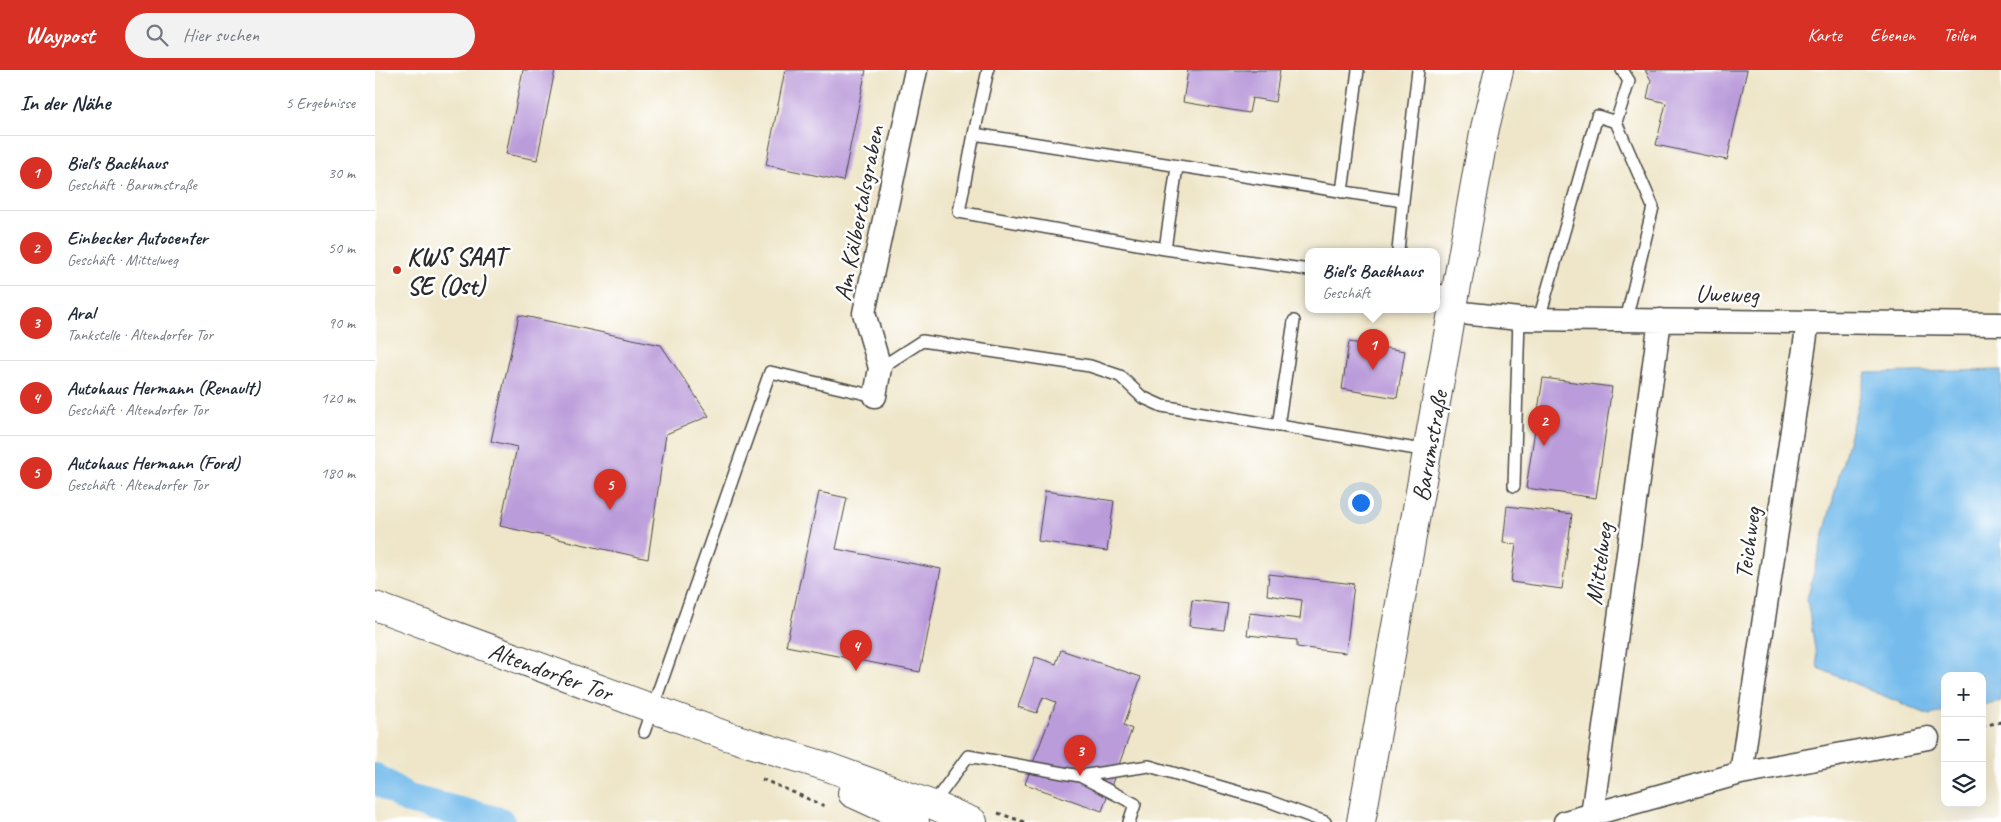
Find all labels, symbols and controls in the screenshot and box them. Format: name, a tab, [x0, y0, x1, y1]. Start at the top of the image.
search box	[125, 13, 475, 58]
text: Waypost	[25, 20, 95, 50]
icon: search	[143, 21, 171, 49]
text: Hier suchen	[183, 23, 259, 47]
text: Karte	[1807, 24, 1842, 46]
text: Ebenen	[1870, 24, 1915, 46]
text: Teilen	[1943, 24, 1976, 46]
text: In der Nähe	[20, 90, 110, 116]
text: 5 Ergebnisse	[286, 93, 355, 113]
street label: Am Kälbertalsgraben	[826, 122, 892, 303]
text: Biel's Backhaus	[67, 151, 167, 175]
text: 1	[32, 163, 40, 183]
text: 30 m	[328, 163, 355, 183]
text: Geschäft · Barumstraße	[67, 175, 197, 195]
text: Einbecker Autocenter	[67, 226, 208, 250]
text: 2	[32, 238, 40, 258]
text: 50 m	[328, 238, 355, 258]
place label: KWS SAAT SE (Ost)	[407, 241, 512, 302]
popup	[1305, 248, 1440, 313]
text: Geschäft · Mittelweg	[67, 250, 178, 270]
text: Biel's Backhaus	[1323, 259, 1422, 283]
marker: KWS SAAT SE (Ost)	[391, 264, 403, 276]
street label: Uweweg	[1695, 277, 1761, 311]
text: Geschäft	[1323, 283, 1370, 303]
text: Aral	[67, 301, 95, 325]
text: 3	[32, 313, 40, 333]
text: 90 m	[328, 313, 355, 333]
text: Tankstelle · Altendorfer Tor	[67, 325, 213, 345]
pin: 1	[1357, 329, 1389, 370]
text: Autohaus Hermann (Renault)	[67, 376, 260, 400]
street label: Barumstraße	[1405, 387, 1456, 504]
text: 4	[32, 388, 40, 408]
text: 120 m	[321, 388, 355, 408]
text: Geschäft · Altendorfer Tor	[67, 400, 208, 420]
pin: 2	[1528, 405, 1560, 446]
text: Autohaus Hermann (Ford)	[67, 451, 240, 475]
text: 5	[33, 463, 39, 483]
text: 180 m	[321, 463, 355, 483]
pin: 5	[594, 469, 626, 510]
text: Geschäft · Altendorfer Tor	[67, 475, 208, 495]
your location	[1348, 490, 1374, 516]
street label: Teichweg	[1727, 504, 1769, 581]
street label: Mittelweg	[1577, 519, 1621, 607]
pin: 4	[840, 630, 872, 671]
street label: Altendorfer Tor	[484, 635, 619, 710]
map controls	[1941, 672, 1986, 807]
button: +	[1941, 672, 1986, 717]
button: −	[1941, 717, 1986, 762]
pin: 3	[1064, 735, 1096, 776]
button: layers	[1941, 762, 1986, 807]

